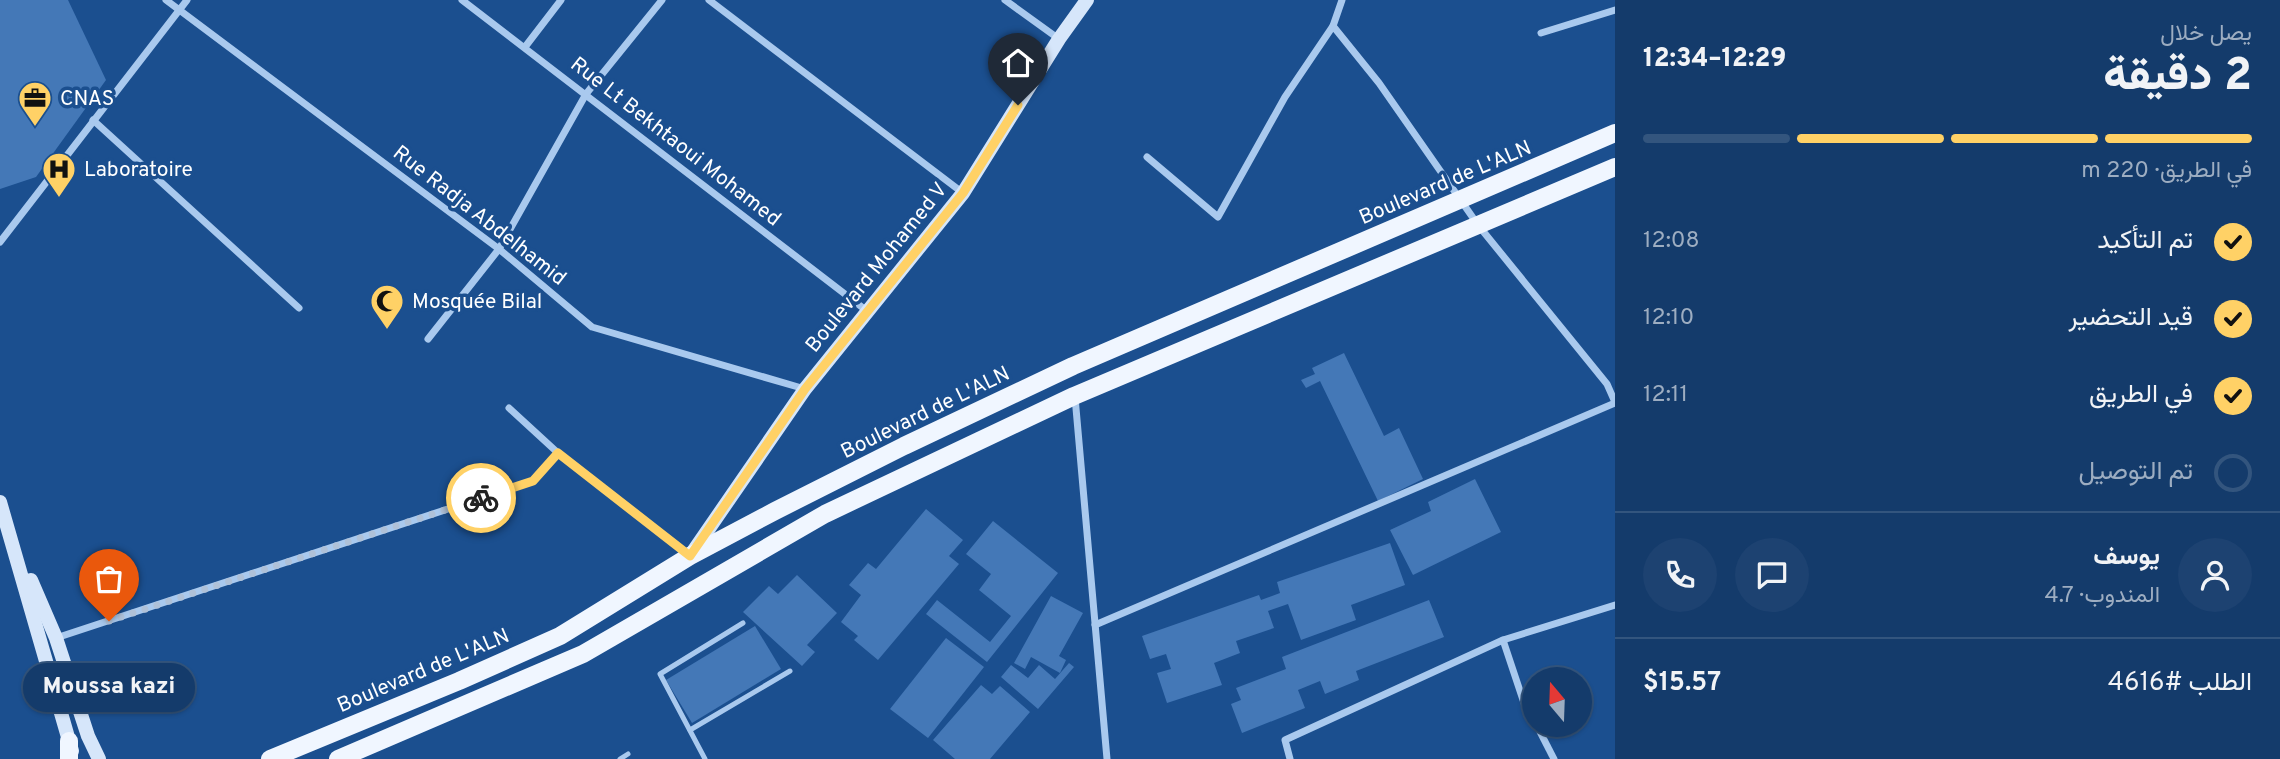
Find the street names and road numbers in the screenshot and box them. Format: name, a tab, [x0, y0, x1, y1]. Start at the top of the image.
street label: Rue Lt Bekhtaoui Mohamed	[564, 51, 786, 233]
street label: Boulevard de L'ALN	[1355, 135, 1536, 232]
street label: Rue Radja Abdelhamid	[387, 140, 571, 292]
street label: Boulevard Mohamed V	[800, 177, 954, 359]
street label: Boulevard de L'ALN	[837, 361, 1015, 466]
street label: Boulevard de L'ALN	[333, 623, 514, 720]

